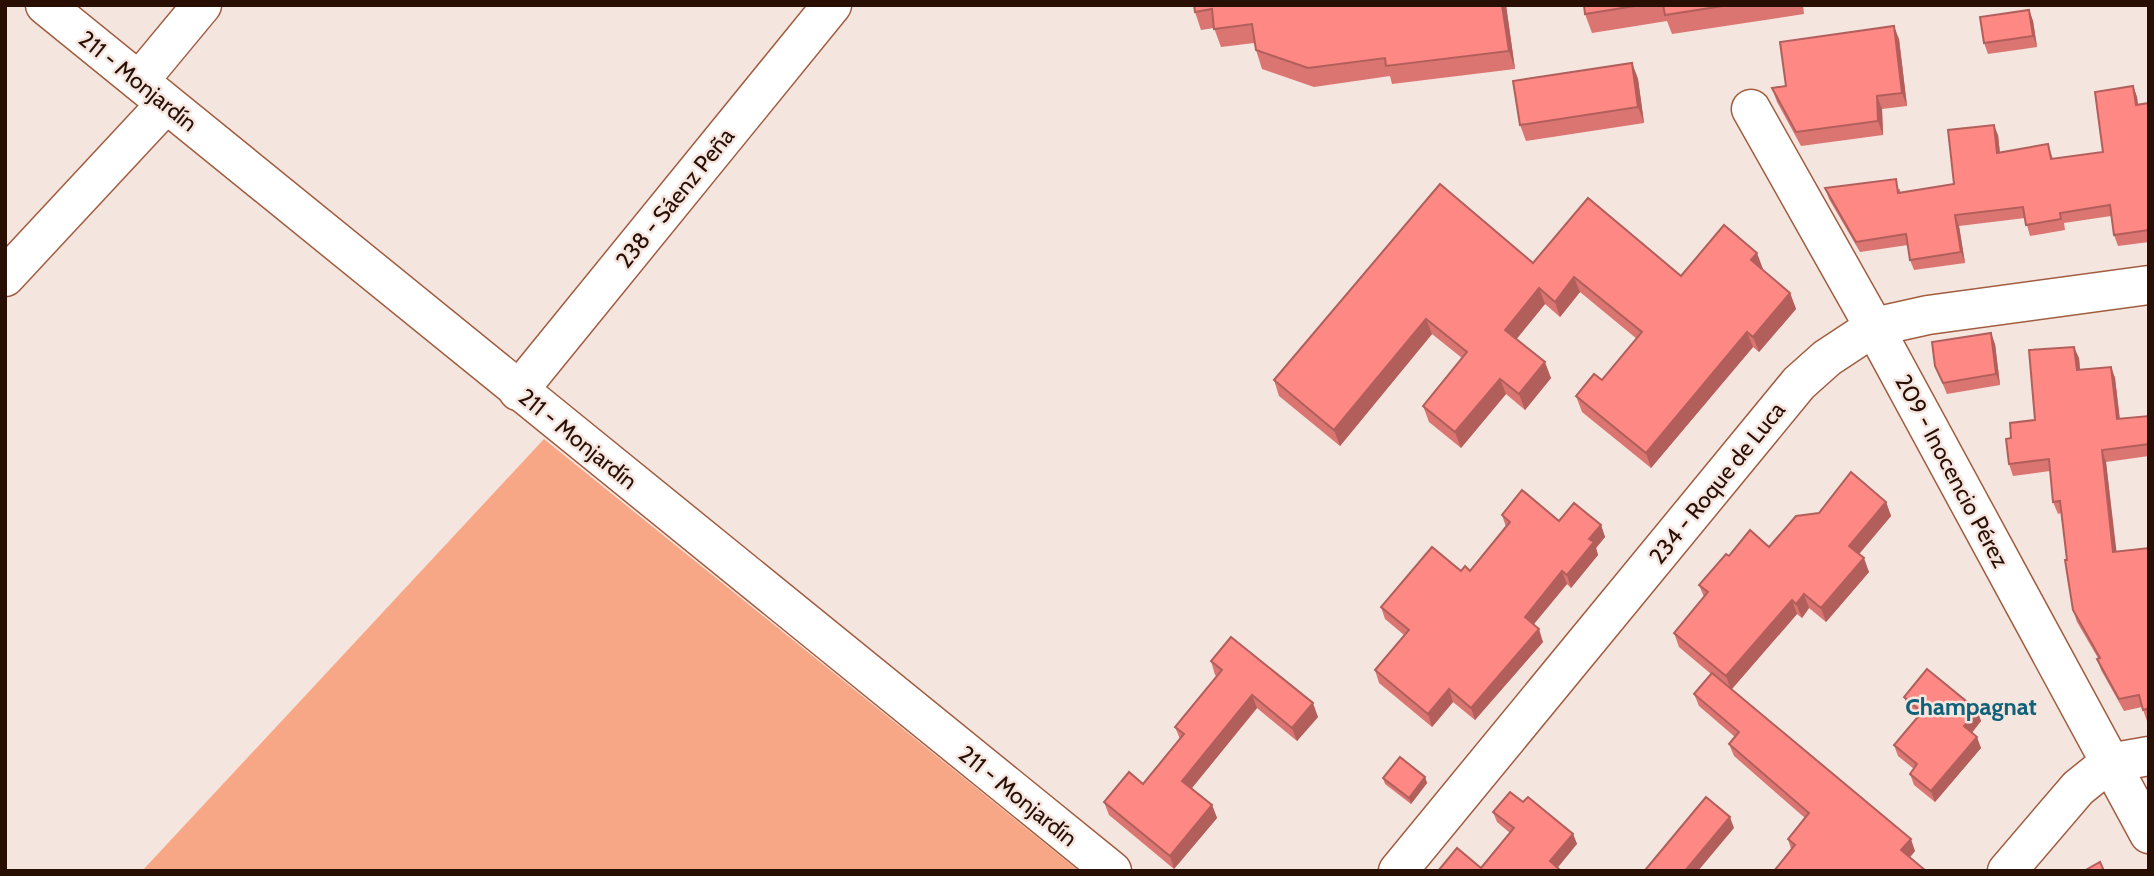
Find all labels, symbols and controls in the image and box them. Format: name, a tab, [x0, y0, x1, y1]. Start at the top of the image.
street label: 211 - Monjardín	[73, 25, 203, 137]
street label: 238 - Sáenz Peña	[610, 122, 740, 274]
street label: 209 - Inocencio Pérez	[1889, 370, 2015, 573]
street label: 211 - Monjardín	[513, 383, 643, 495]
street label: 234 - Roque de Luca	[1643, 396, 1791, 570]
district label: Champagnat	[1905, 692, 2037, 721]
street label: 211 - Monjardín	[953, 740, 1083, 852]

